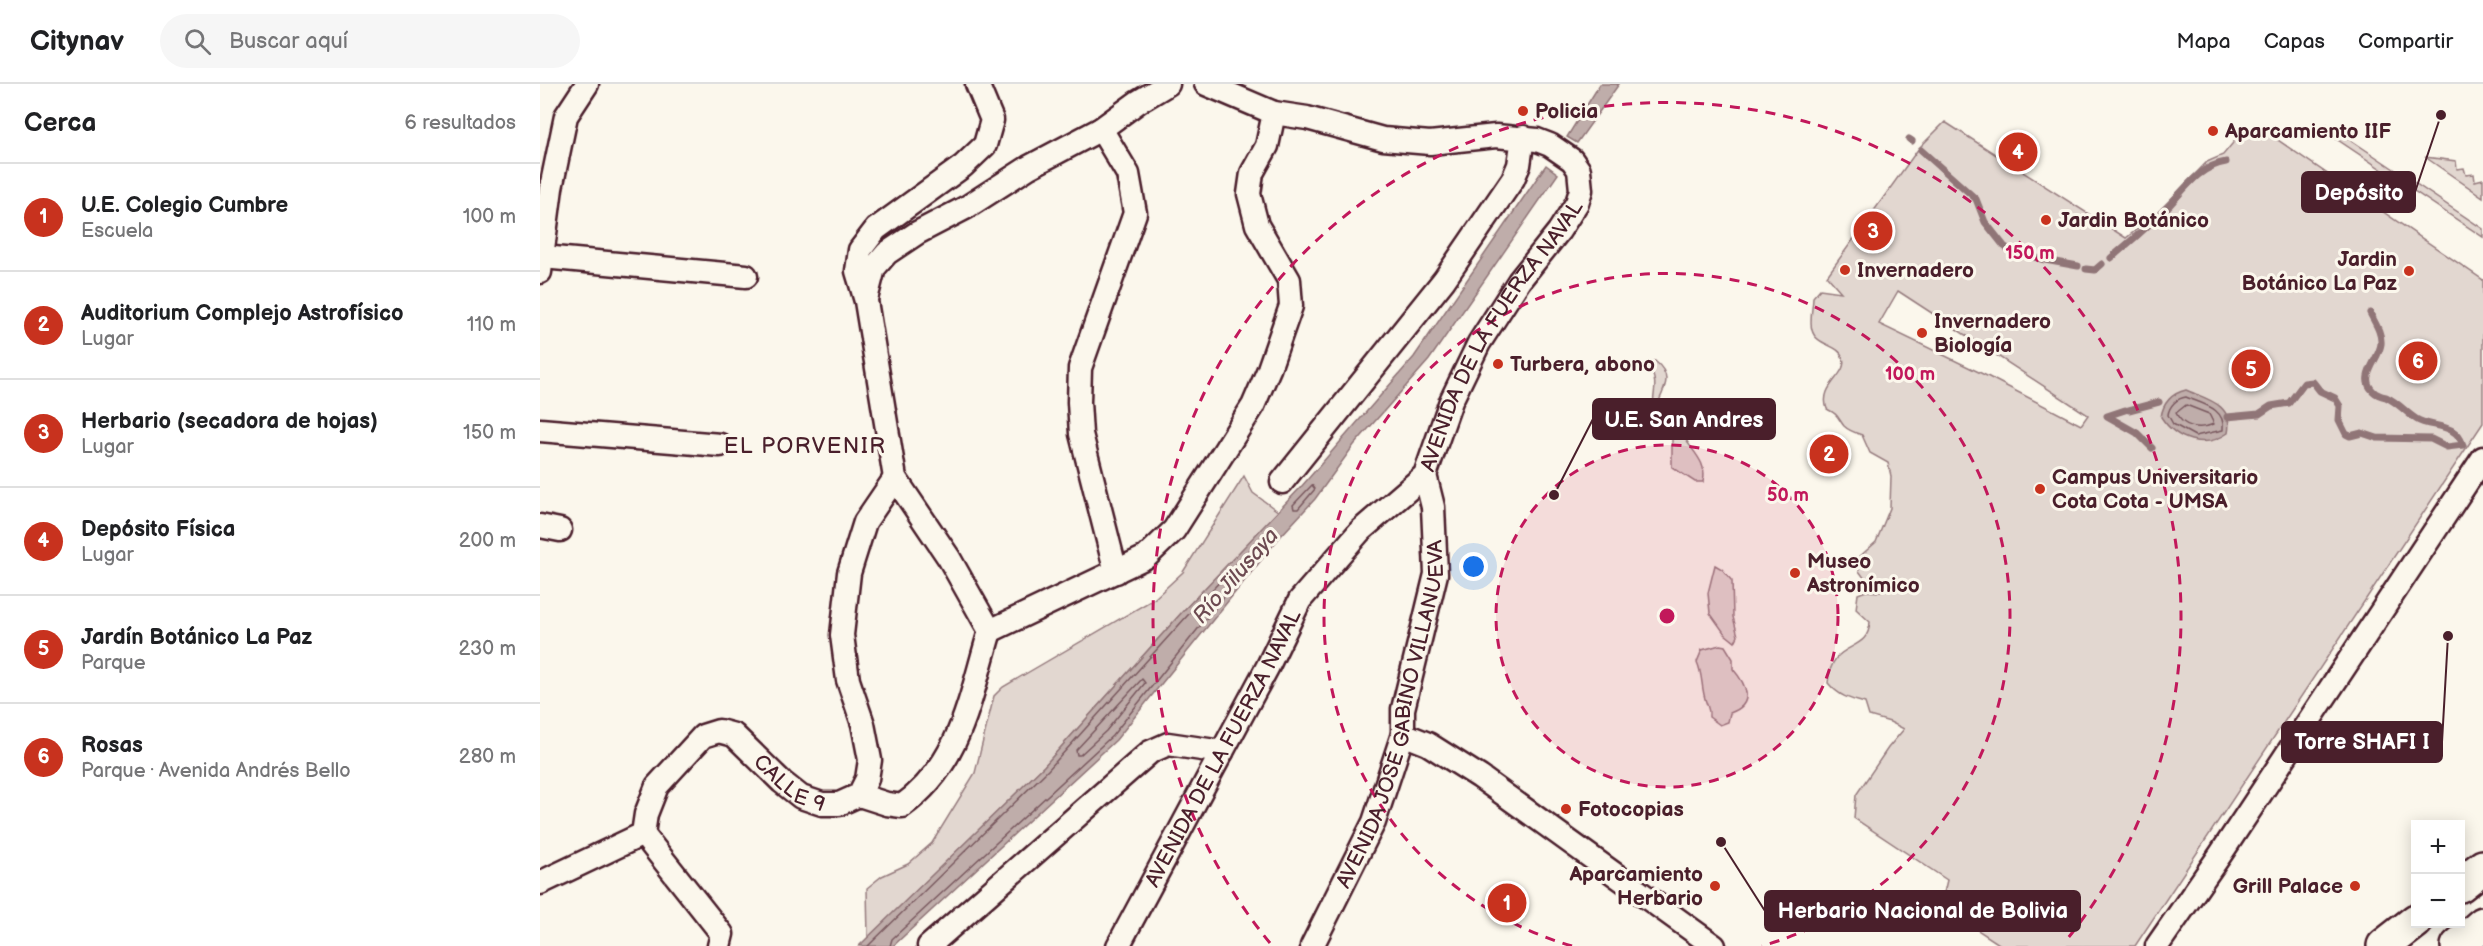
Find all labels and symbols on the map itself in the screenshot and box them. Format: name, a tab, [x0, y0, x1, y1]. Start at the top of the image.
place label: Policia	[1535, 99, 1598, 124]
marker: Policia	[1516, 104, 1530, 118]
place label: Aparcamiento IIF	[2224, 119, 2392, 144]
marker: Aparcamiento IIF	[2206, 124, 2220, 138]
pin: 4	[1998, 130, 2038, 174]
callout: Depósito	[2302, 172, 2415, 212]
text: Depósito	[2315, 180, 2403, 207]
street label: AVENIDA DE LA FUERZA NAVAL	[1415, 196, 1588, 475]
pin: 3	[1854, 208, 1892, 254]
place label: Jardin Botánico	[2058, 208, 2209, 233]
marker: Jardin Botánico	[2039, 213, 2053, 227]
text: 150 m	[2005, 243, 2055, 264]
place label: Jardin Botánico La Paz	[2241, 247, 2397, 296]
place label: Invernadero	[1857, 258, 1974, 283]
marker: Invernadero	[1838, 263, 1852, 277]
marker: Jardin Botánico La Paz	[2402, 264, 2416, 278]
place label: Invernadero Biología	[1934, 309, 2051, 358]
marker: Invernadero Biología	[1915, 326, 1929, 340]
pin: 6	[2398, 338, 2438, 384]
pin: 5	[2232, 346, 2270, 392]
place label: Turbera, abono	[1510, 352, 1655, 377]
marker: Turbera, abono	[1491, 357, 1505, 371]
text: 100 m	[1885, 364, 1935, 385]
callout: U.E. San Andres	[1593, 399, 1775, 439]
text: U.E. San Andres	[1605, 407, 1764, 434]
pin: 2	[1810, 432, 1848, 476]
district label: EL PORVENIR	[724, 433, 886, 460]
place label: Campus Universitario Cota Cota - UMSA	[2052, 465, 2258, 514]
marker: Campus Universitario Cota Cota - UMSA	[2033, 482, 2047, 496]
text: 50 m	[1767, 485, 1809, 506]
water label: Río Jilusaya	[1187, 523, 1285, 629]
street label: AVENIDA JOSÉ GABINO VILLANUEVA	[1331, 539, 1449, 892]
place label: Museo Astronímico	[1806, 549, 1920, 598]
your location	[1459, 552, 1488, 581]
marker: Museo Astronímico	[1788, 566, 1802, 580]
street label: AVENIDA DE LA FUERZA NAVAL	[1140, 605, 1306, 891]
centre of rings	[1657, 606, 1677, 626]
callout: Torre SHAFI I	[2282, 722, 2442, 762]
text: Torre SHAFI I	[2294, 729, 2430, 756]
street label: CALLE 9	[749, 749, 828, 817]
place label: Fotocopias	[1578, 797, 1684, 822]
marker: Fotocopias	[1559, 802, 1573, 816]
place label: Aparcamiento Herbario	[1568, 862, 1703, 911]
place label: Grill Palace	[2233, 874, 2343, 899]
marker: Aparcamiento Herbario	[1708, 879, 1722, 893]
marker: Grill Palace	[2348, 879, 2362, 893]
pin: 1	[1488, 880, 1526, 926]
callout: Herbario Nacional de Bolivia	[1765, 891, 2080, 931]
text: Herbario Nacional de Bolivia	[1778, 898, 2068, 925]

